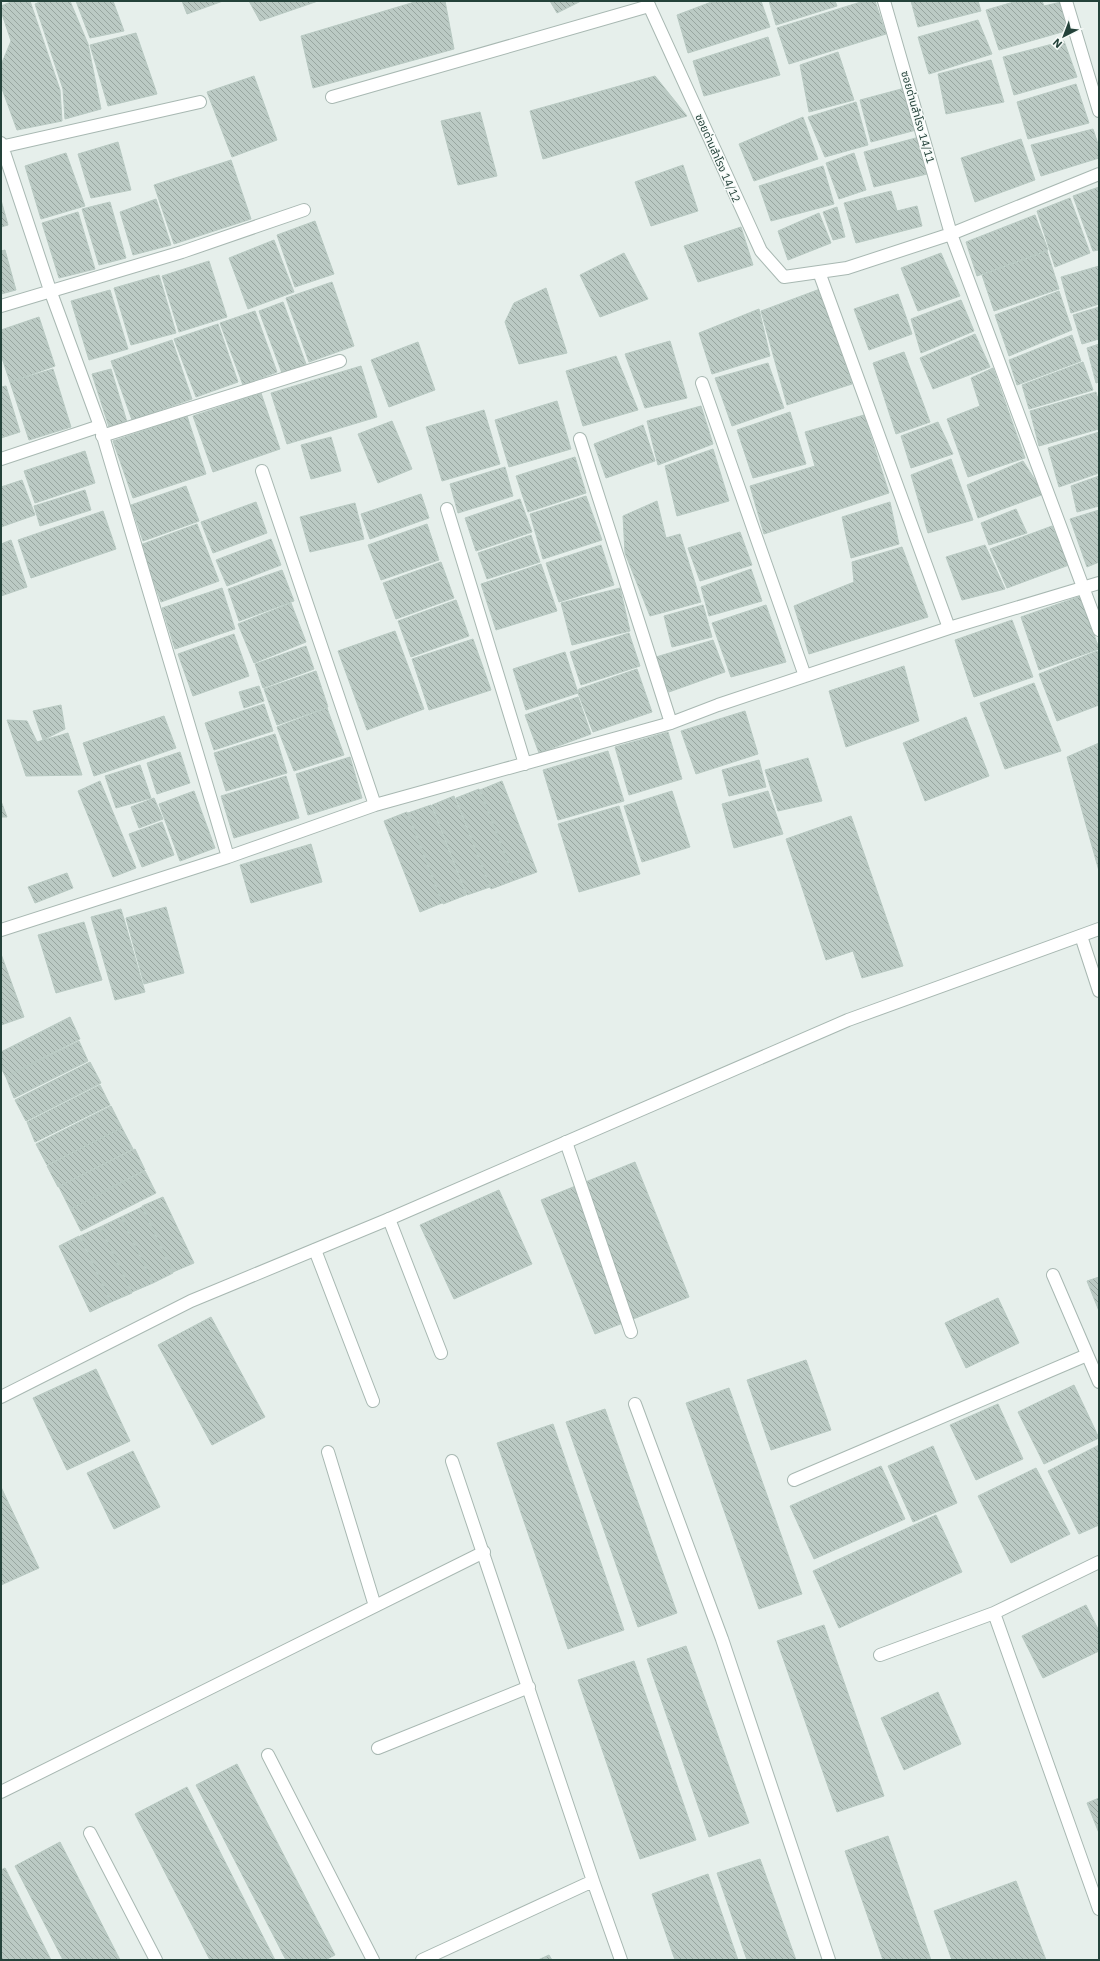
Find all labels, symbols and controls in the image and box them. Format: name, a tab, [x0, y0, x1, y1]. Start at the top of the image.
north arrow	[1044, 16, 1084, 56]
text: N	[1050, 36, 1065, 51]
street label: ซอยด่านสำโรง 14/11	[898, 69, 938, 165]
street label: ซอยด่านสำโรง 14/12	[692, 112, 744, 204]

